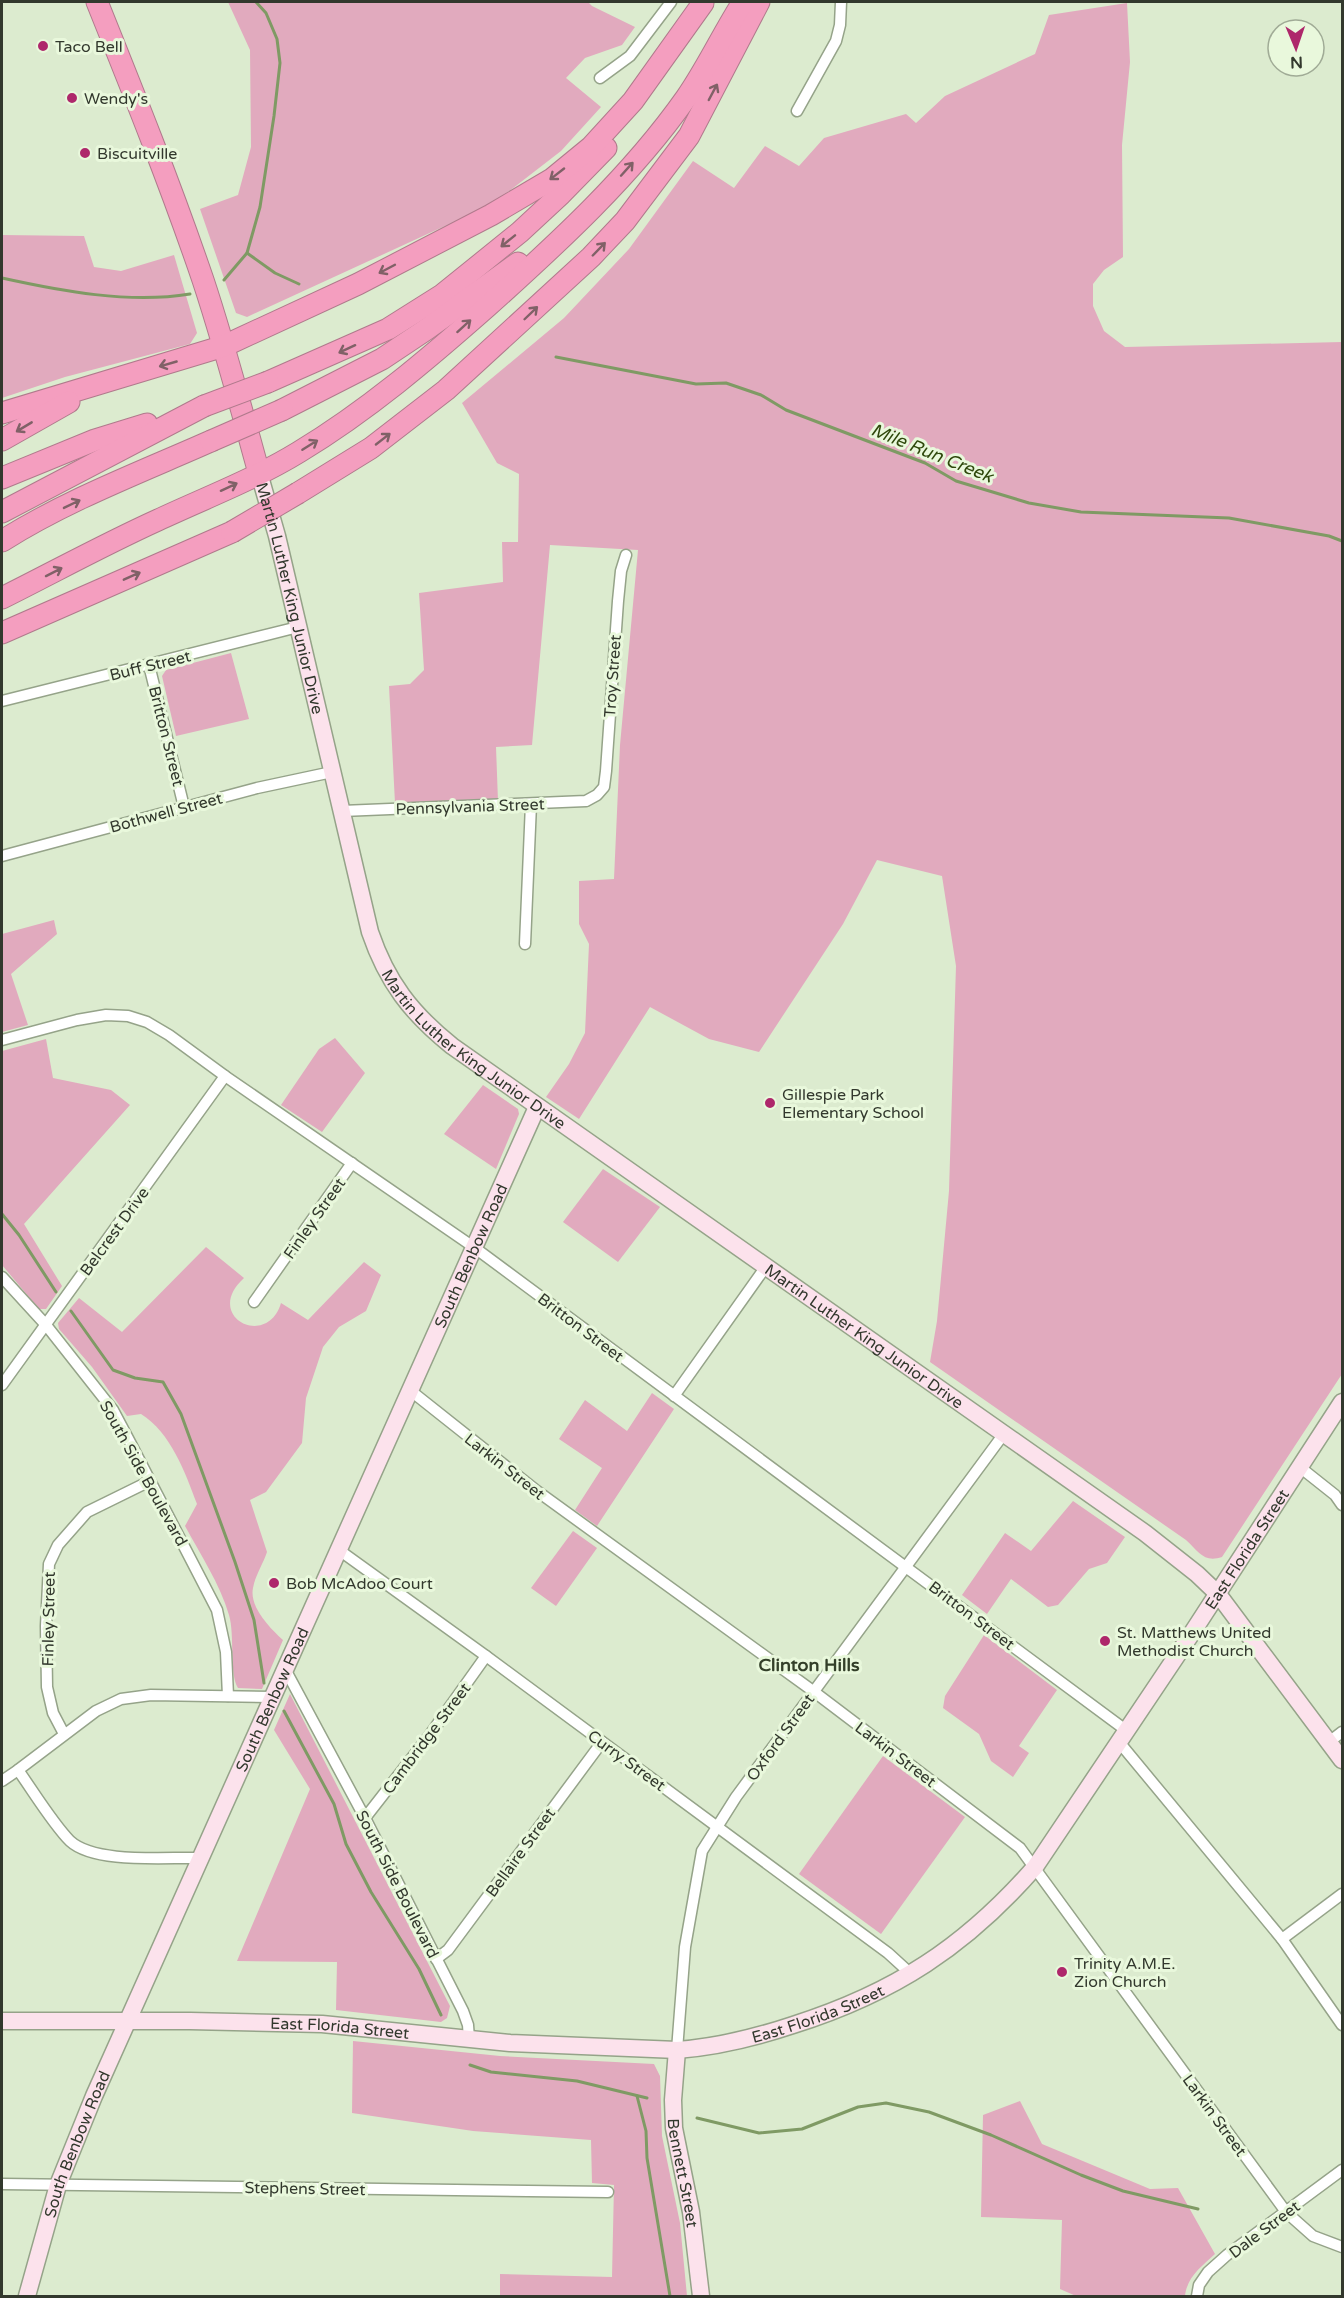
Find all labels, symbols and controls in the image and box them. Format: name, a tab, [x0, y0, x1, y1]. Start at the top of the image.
north arrow	[1266, 18, 1326, 78]
place label: Taco Bell	[55, 37, 123, 57]
marker: Taco Bell	[36, 39, 50, 53]
text: N	[1290, 52, 1303, 72]
one-way arrow	[707, 84, 719, 101]
place label: Wendy's	[84, 89, 148, 109]
marker: Wendy's	[65, 91, 79, 105]
place label: Biscuitville	[97, 144, 177, 164]
marker: Biscuitville	[78, 146, 92, 160]
one-way arrow	[620, 162, 634, 177]
one-way arrow	[549, 168, 565, 181]
one-way arrow	[500, 235, 516, 248]
one-way arrow	[591, 242, 605, 257]
one-way arrow	[378, 264, 396, 275]
one-way arrow	[524, 306, 539, 320]
one-way arrow	[457, 319, 472, 333]
one-way arrow	[338, 343, 356, 355]
one-way arrow	[159, 358, 178, 370]
water label: Mile Run Creek	[868, 419, 997, 488]
one-way arrow	[15, 422, 33, 433]
one-way arrow	[375, 433, 391, 446]
one-way arrow	[301, 439, 318, 451]
one-way arrow	[220, 480, 238, 492]
street label: Martin Luther King Junior Drive	[251, 480, 327, 716]
one-way arrow	[62, 497, 80, 509]
one-way arrow	[44, 566, 62, 577]
one-way arrow	[122, 570, 141, 581]
street label: Troy Street	[600, 634, 626, 718]
street label: Buff Street	[108, 646, 193, 686]
street label: Britton Street	[144, 684, 188, 788]
street label: Bothwell Street	[108, 788, 225, 838]
street label: Pennsylvania Street	[395, 794, 545, 820]
street label: Martin Luther King Junior Drive	[377, 966, 569, 1134]
place label: Gillespie Park Elementary School	[782, 1085, 924, 1123]
marker: Gillespie Park Elementary School	[763, 1096, 777, 1110]
street label: Finley Street	[279, 1174, 350, 1263]
street label: South Benbow Road	[430, 1181, 512, 1331]
street label: Belcrest Drive	[76, 1183, 154, 1280]
street label: Martin Luther King Junior Drive	[761, 1260, 967, 1413]
street label: Britton Street	[533, 1289, 627, 1367]
street label: South Side Boulevard	[95, 1397, 191, 1550]
street label: Larkin Street	[460, 1429, 549, 1504]
street label: East Florida Street	[1201, 1486, 1294, 1614]
street label: Finley Street	[38, 1571, 60, 1667]
place label: Bob McAdoo Court	[286, 1574, 433, 1594]
marker: Bob McAdoo Court	[267, 1576, 281, 1590]
street label: Britton Street	[924, 1577, 1018, 1655]
place label: St. Matthews United Methodist Church	[1117, 1623, 1271, 1661]
street label: South Benbow Road	[232, 1624, 314, 1775]
marker: St. Matthews United Methodist Church	[1098, 1634, 1112, 1648]
district label: Clinton Hills	[758, 1654, 860, 1676]
street label: Cambridge Street	[378, 1679, 475, 1798]
street label: Oxford Street	[742, 1690, 819, 1785]
street label: Larkin Street	[851, 1718, 940, 1792]
street label: Curry Street	[584, 1726, 669, 1796]
street label: Bellaire Street	[482, 1804, 560, 1901]
street label: South Side Boulevard	[351, 1807, 443, 1962]
place label: Trinity A.M.E. Zion Church	[1074, 1954, 1176, 1992]
marker: Trinity A.M.E. Zion Church	[1055, 1965, 1069, 1979]
street label: East Florida Street	[750, 1981, 888, 2048]
street label: East Florida Street	[270, 2014, 410, 2044]
street label: South Benbow Road	[40, 2068, 115, 2220]
street label: Larkin Street	[1178, 2071, 1251, 2161]
street label: Bennett Street	[663, 2118, 702, 2229]
street label: Stephens Street	[244, 2178, 366, 2200]
street label: Dale Street	[1225, 2197, 1304, 2263]

